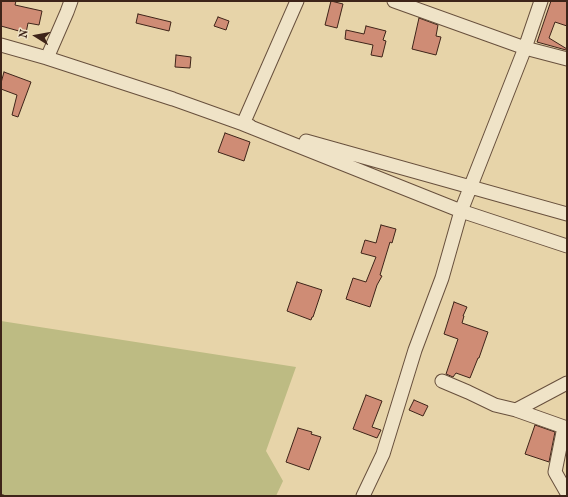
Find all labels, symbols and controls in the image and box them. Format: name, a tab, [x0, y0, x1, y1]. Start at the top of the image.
north arrow	[16, 16, 56, 56]
text: N	[17, 28, 31, 39]

